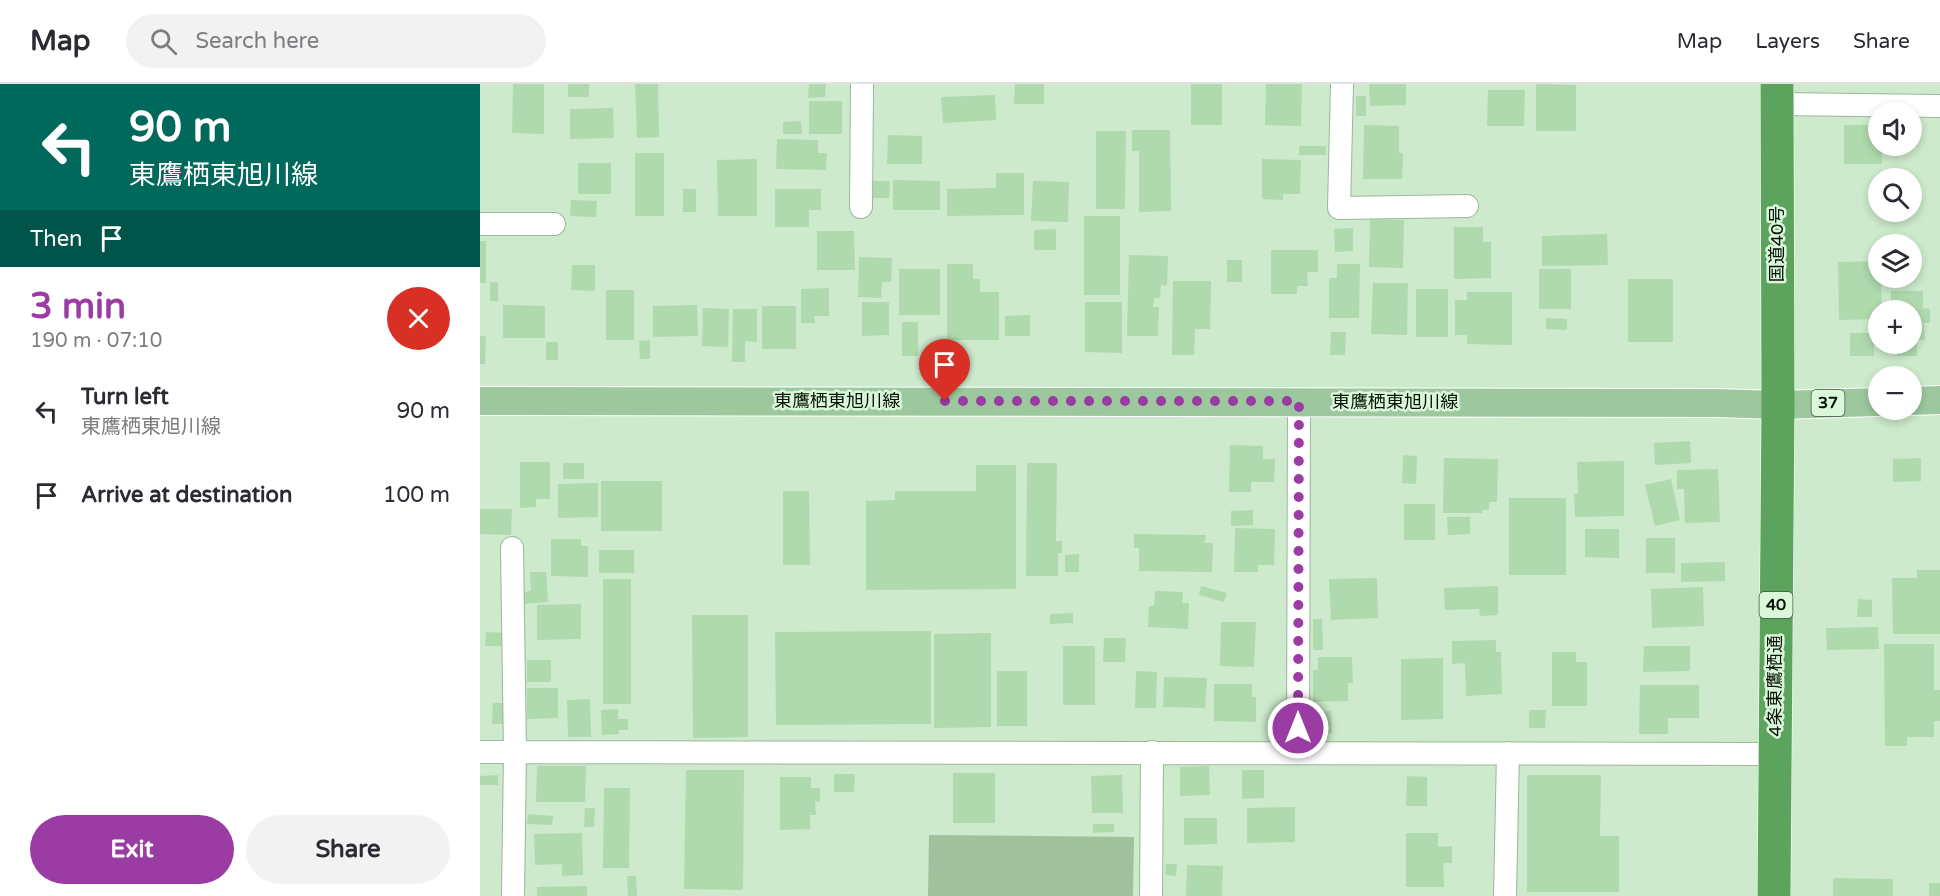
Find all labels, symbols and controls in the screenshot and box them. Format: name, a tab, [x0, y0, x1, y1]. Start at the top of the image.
search box	[126, 14, 546, 68]
text: Map	[30, 24, 90, 58]
icon: search	[147, 25, 180, 58]
text: Search here	[195, 28, 319, 54]
text: Map	[1677, 29, 1722, 54]
text: Layers	[1755, 29, 1820, 54]
text: Share	[1853, 29, 1910, 54]
text: 90 m	[129, 102, 231, 153]
map controls	[1868, 102, 1922, 420]
button: sound	[1868, 102, 1922, 156]
icon: left	[30, 108, 108, 186]
text: 東鷹栖東旭川線	[129, 159, 318, 192]
button: search	[1868, 168, 1922, 222]
street label: 国道40号	[1766, 206, 1788, 282]
icon: arrive	[95, 222, 128, 255]
text: Then	[30, 226, 83, 252]
button: layers	[1868, 234, 1922, 288]
text: 3 min	[30, 285, 126, 328]
button: close	[387, 287, 450, 350]
button: +	[1868, 300, 1922, 354]
text: 190 m · 07:10	[30, 329, 162, 353]
pin	[919, 339, 970, 401]
icon: arrive	[928, 348, 961, 381]
button: −	[1868, 366, 1922, 420]
text: Turn left	[81, 384, 169, 410]
street label: 東鷹栖東旭川線	[774, 390, 900, 412]
road number: 37	[1812, 390, 1844, 416]
street label: 東鷹栖東旭川線	[1332, 391, 1458, 413]
icon: left	[30, 395, 63, 428]
text: 90 m	[396, 398, 450, 424]
text: 東鷹栖東旭川線	[81, 415, 221, 439]
icon: arrive	[30, 479, 63, 512]
text: Arrive at destination	[81, 482, 292, 508]
text: 100 m	[383, 482, 450, 508]
road number: 40	[1760, 592, 1792, 618]
street label: 4条東鷹栖通	[1764, 635, 1786, 737]
position arrow	[1266, 696, 1330, 760]
button: Exit	[30, 815, 234, 884]
button: Share	[246, 815, 450, 884]

